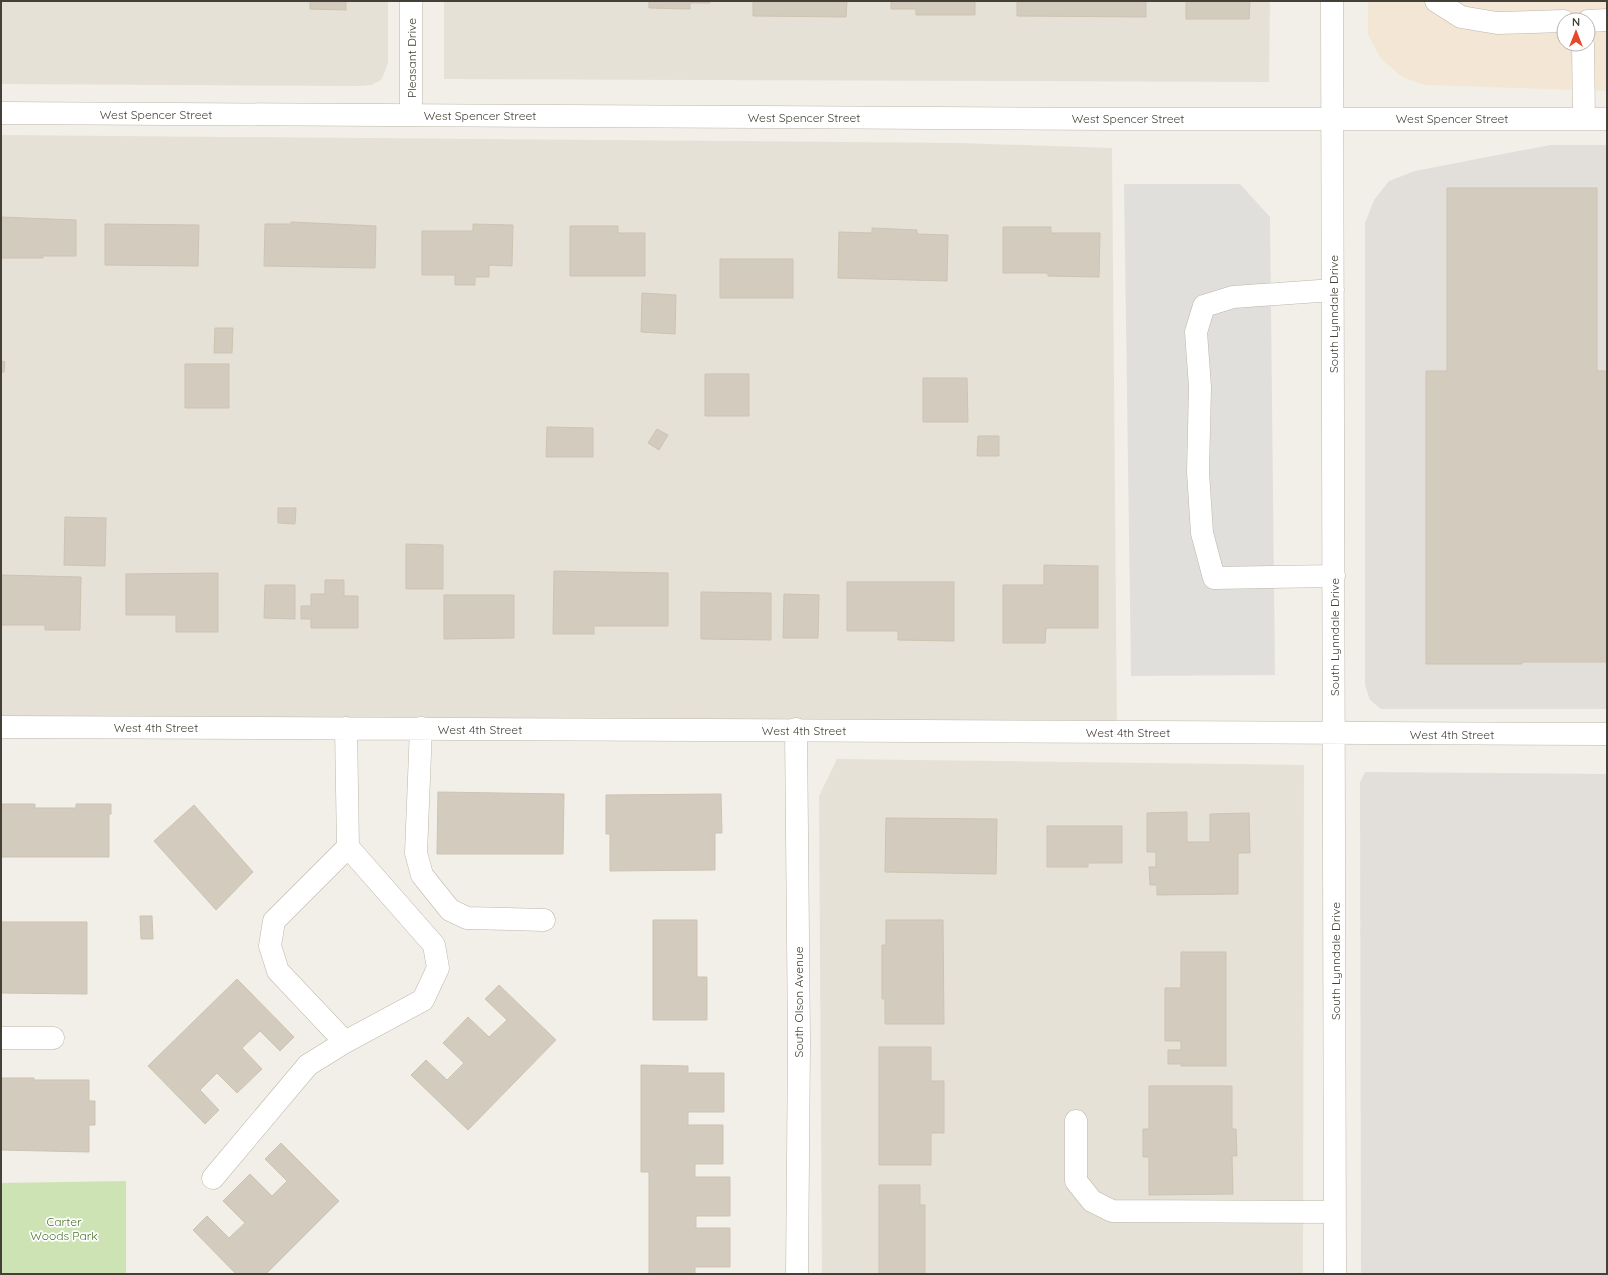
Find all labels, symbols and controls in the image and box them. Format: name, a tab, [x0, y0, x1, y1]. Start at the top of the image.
north arrow	[1556, 12, 1596, 52]
text: N	[1572, 15, 1580, 29]
street label: Pleasant Drive	[404, 18, 419, 98]
street label: West Spencer Street	[100, 107, 212, 122]
street label: West Spencer Street	[424, 108, 536, 123]
street label: West Spencer Street	[748, 110, 860, 125]
street label: West Spencer Street	[1072, 111, 1184, 126]
street label: West Spencer Street	[1396, 111, 1508, 126]
street label: South Lynndale Drive	[1326, 255, 1341, 373]
street label: South Lynndale Drive	[1327, 578, 1342, 696]
street label: West 4th Street	[114, 720, 198, 735]
street label: West 4th Street	[438, 722, 522, 737]
street label: West 4th Street	[762, 723, 846, 738]
street label: West 4th Street	[1086, 725, 1170, 740]
street label: West 4th Street	[1410, 727, 1494, 742]
street label: South Lynndale Drive	[1328, 902, 1343, 1020]
street label: South Olson Avenue	[791, 946, 806, 1058]
park label: Carter Woods Park	[30, 1214, 98, 1243]

